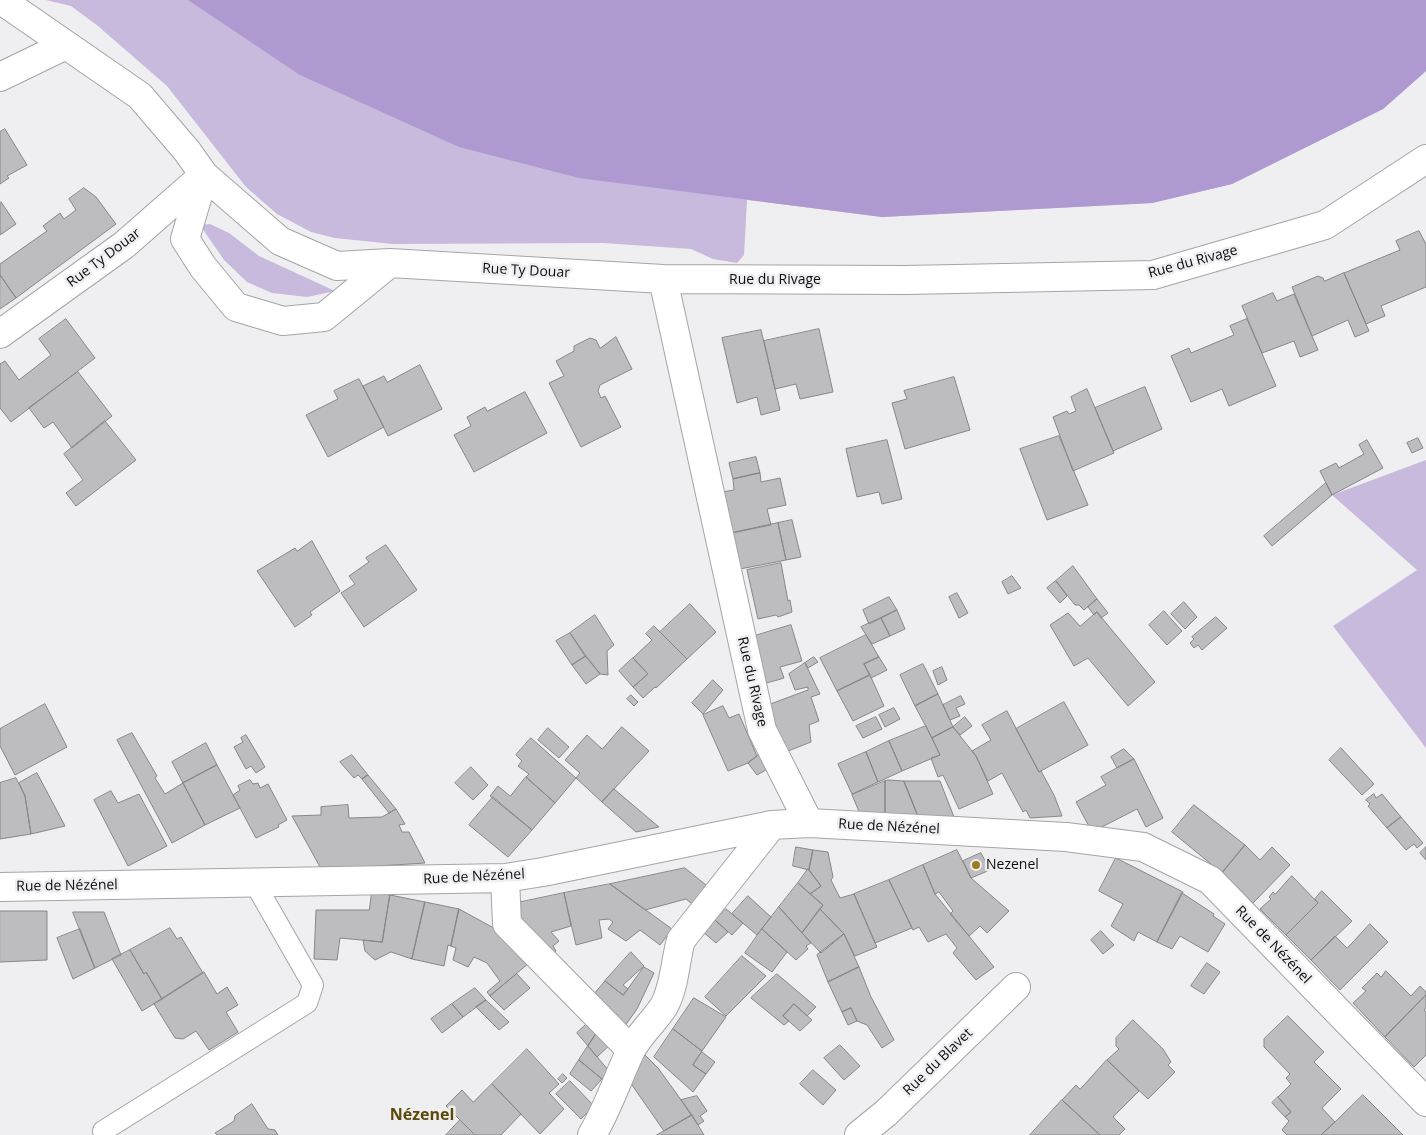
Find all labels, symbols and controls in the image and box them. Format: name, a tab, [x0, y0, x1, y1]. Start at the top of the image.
street label: Rue Ty Douar	[64, 225, 144, 291]
street label: Rue du Rivage	[1146, 242, 1240, 282]
street label: Rue Ty Douar	[482, 260, 570, 282]
street label: Rue du Rivage	[729, 272, 821, 288]
street label: Rue du Rivage	[733, 635, 771, 729]
street label: Rue de Nézénel	[838, 816, 940, 838]
place label: Nezenel	[986, 857, 1039, 873]
marker: Nezenel	[970, 859, 982, 871]
street label: Rue de Nézénel	[423, 866, 525, 888]
street label: Rue de Nézénel	[16, 877, 118, 895]
street label: Rue de Nézénel	[1232, 903, 1314, 987]
street label: Rue du Blavet	[900, 1025, 976, 1099]
district label: Nézenel	[390, 1105, 454, 1125]

